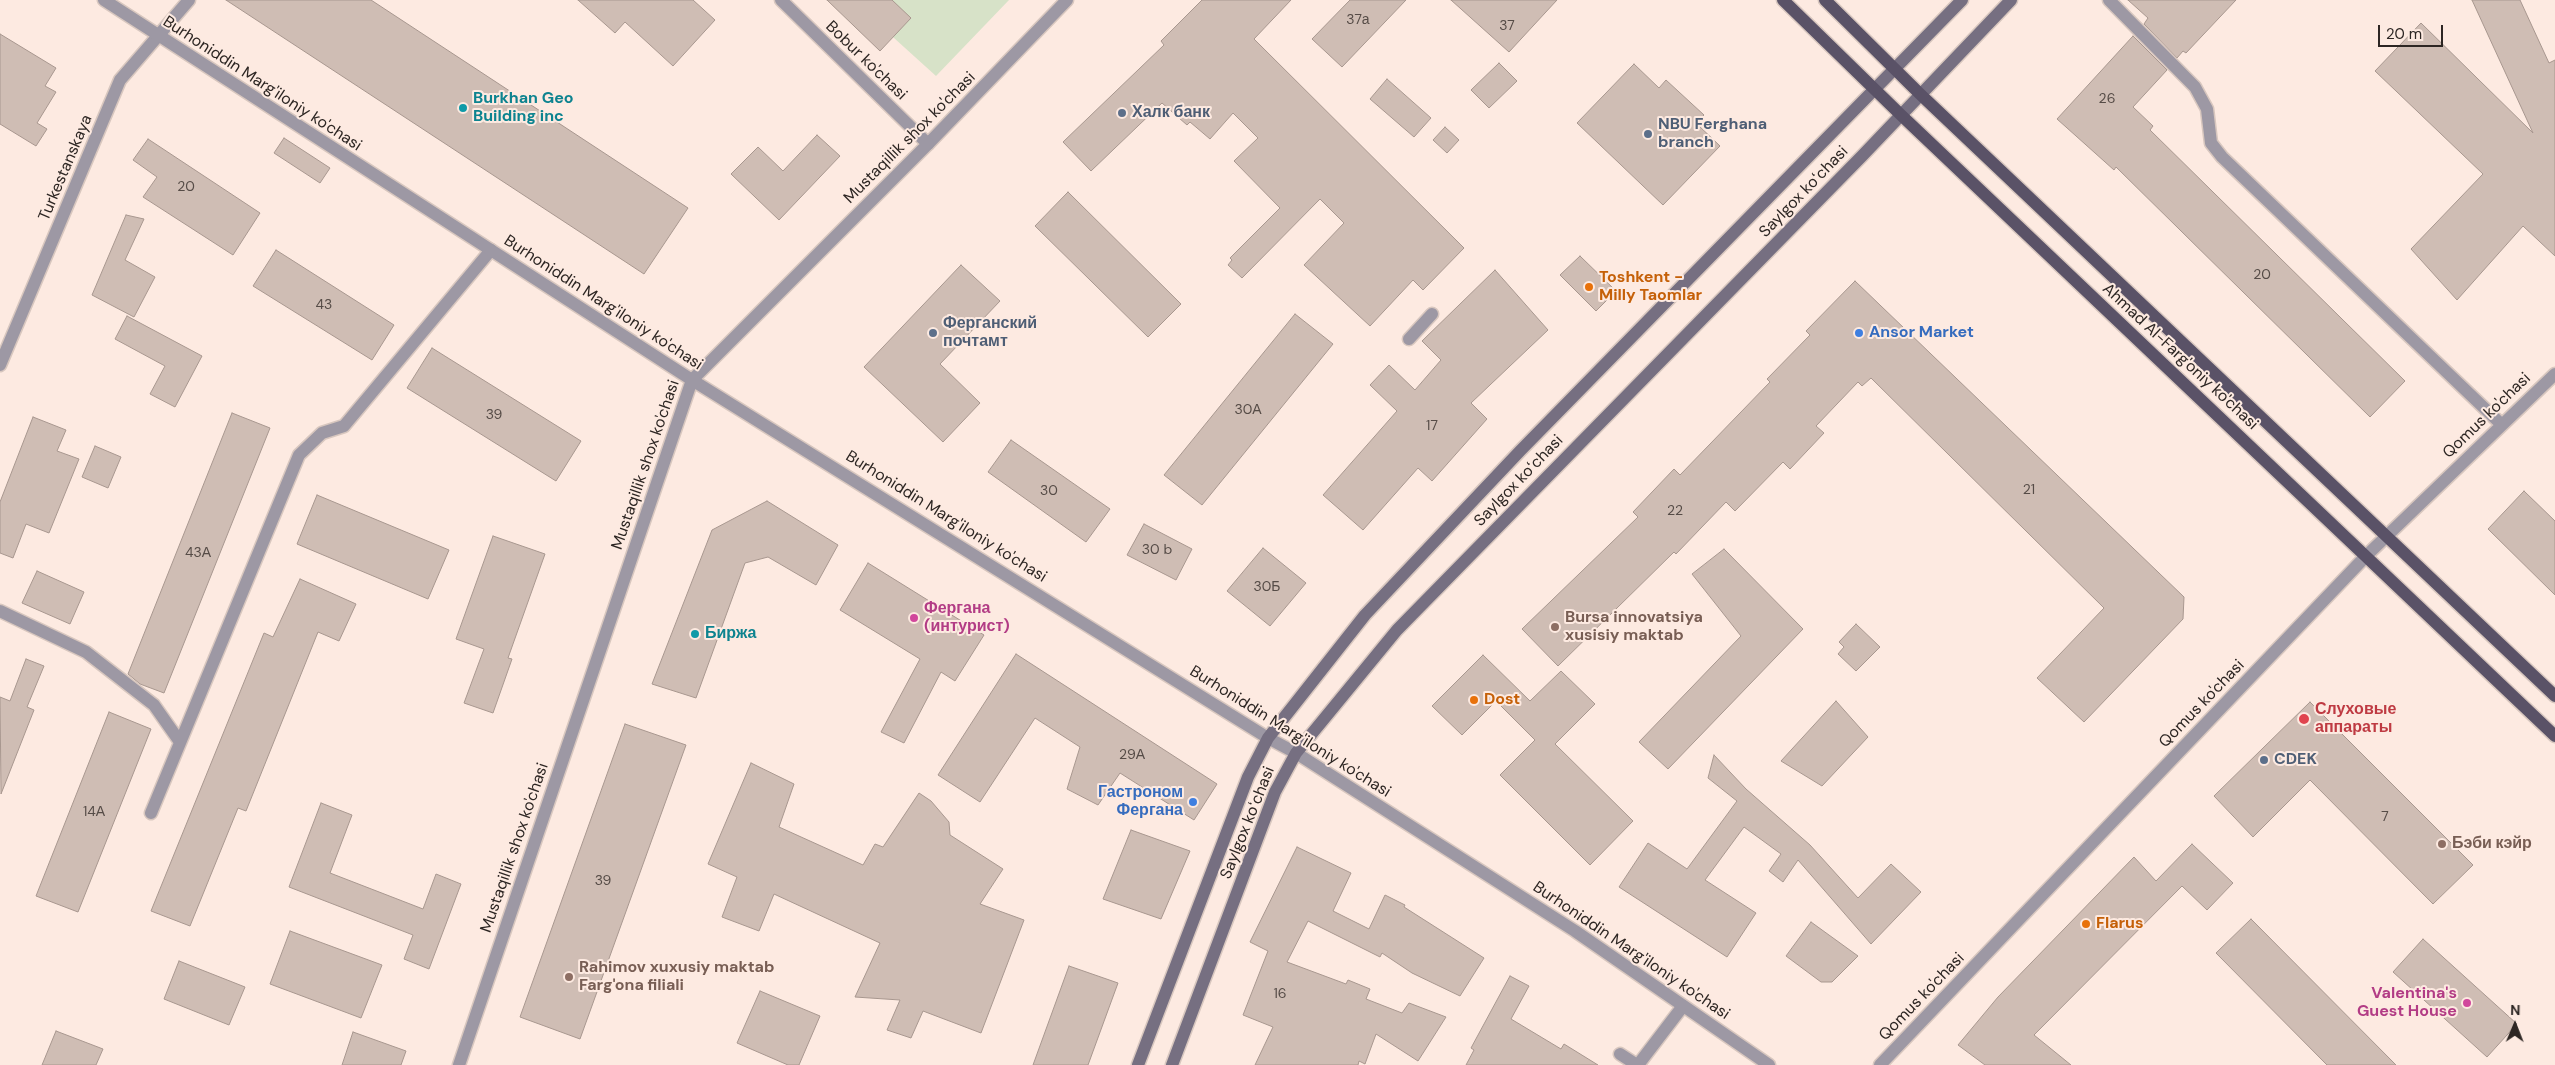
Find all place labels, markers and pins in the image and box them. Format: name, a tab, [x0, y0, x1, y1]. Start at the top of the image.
place label: Burkhan Geo Building inc	[473, 89, 574, 127]
marker: Burkhan Geo Building inc	[457, 102, 469, 114]
place label: Халк банк	[1132, 103, 1210, 123]
marker: Халк банк	[1116, 107, 1128, 119]
place label: NBU Ferghana branch	[1658, 115, 1767, 153]
marker: NBU Ferghana branch	[1642, 128, 1654, 140]
place label: Toshkent - Milly Taomlar	[1599, 268, 1702, 306]
marker: Toshkent - Milly Taomlar	[1583, 281, 1595, 293]
place label: Ферганский почтамт	[943, 314, 1037, 352]
place label: Ansor Market	[1869, 323, 1974, 343]
marker: Ферганский почтамт	[927, 327, 939, 339]
marker: Ansor Market	[1853, 327, 1865, 339]
place label: Фергана (интурист)	[924, 599, 1010, 637]
place label: Bursa innovatsiya xusisiy maktab	[1565, 608, 1703, 646]
marker: Фергана (интурист)	[908, 612, 920, 624]
marker: Bursa innovatsiya xusisiy maktab	[1549, 621, 1561, 633]
place label: Биржа	[705, 624, 756, 644]
marker: Биржа	[689, 628, 701, 640]
place label: Dost	[1484, 690, 1520, 710]
marker: Dost	[1468, 694, 1480, 706]
place label: Слуховые аппараты	[2315, 700, 2396, 738]
marker: Слуховые аппараты	[2297, 712, 2311, 726]
place label: CDEK	[2274, 750, 2317, 770]
marker: CDEK	[2258, 754, 2270, 766]
place label: Гастроном Фергана	[1098, 783, 1183, 821]
marker: Гастроном Фергана	[1187, 796, 1199, 808]
place label: Бэби кэйр	[2452, 834, 2532, 854]
marker: Бэби кэйр	[2436, 838, 2448, 850]
place label: Flarus	[2096, 914, 2143, 934]
marker: Flarus	[2080, 918, 2092, 930]
place label: Rahimov xuxusiy maktab Farg'ona filiali	[579, 958, 774, 996]
marker: Rahimov xuxusiy maktab Farg'ona filiali	[563, 971, 575, 983]
place label: Valentina's Guest House	[2357, 984, 2457, 1022]
marker: Valentina's Guest House	[2461, 997, 2473, 1009]

